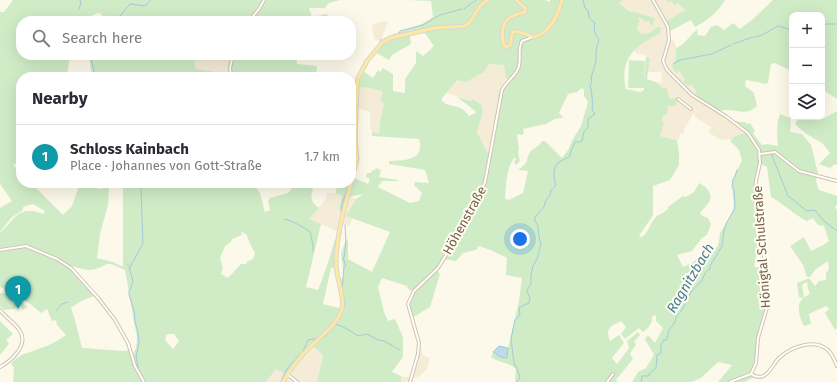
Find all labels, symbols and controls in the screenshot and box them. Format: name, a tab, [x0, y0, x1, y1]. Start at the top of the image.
map controls	[789, 12, 825, 120]
button: +	[789, 12, 825, 48]
search box	[16, 16, 356, 60]
icon: search	[30, 27, 52, 49]
text: Search here	[62, 29, 142, 47]
button: −	[789, 48, 825, 84]
button: layers	[789, 84, 825, 120]
text: Nearby	[32, 88, 87, 109]
text: Schloss Kainbach	[70, 140, 189, 158]
text: 1	[42, 149, 48, 164]
text: 1.7 km	[304, 149, 340, 164]
text: Place · Johannes von Gott-Straße	[70, 158, 262, 173]
street label: Höhenstraße	[439, 183, 489, 257]
street label: Hönigtal Schulstraße	[750, 185, 773, 309]
your location	[510, 229, 530, 249]
water label: Ragnitzbach	[663, 240, 718, 316]
pin: 1	[5, 276, 31, 309]

